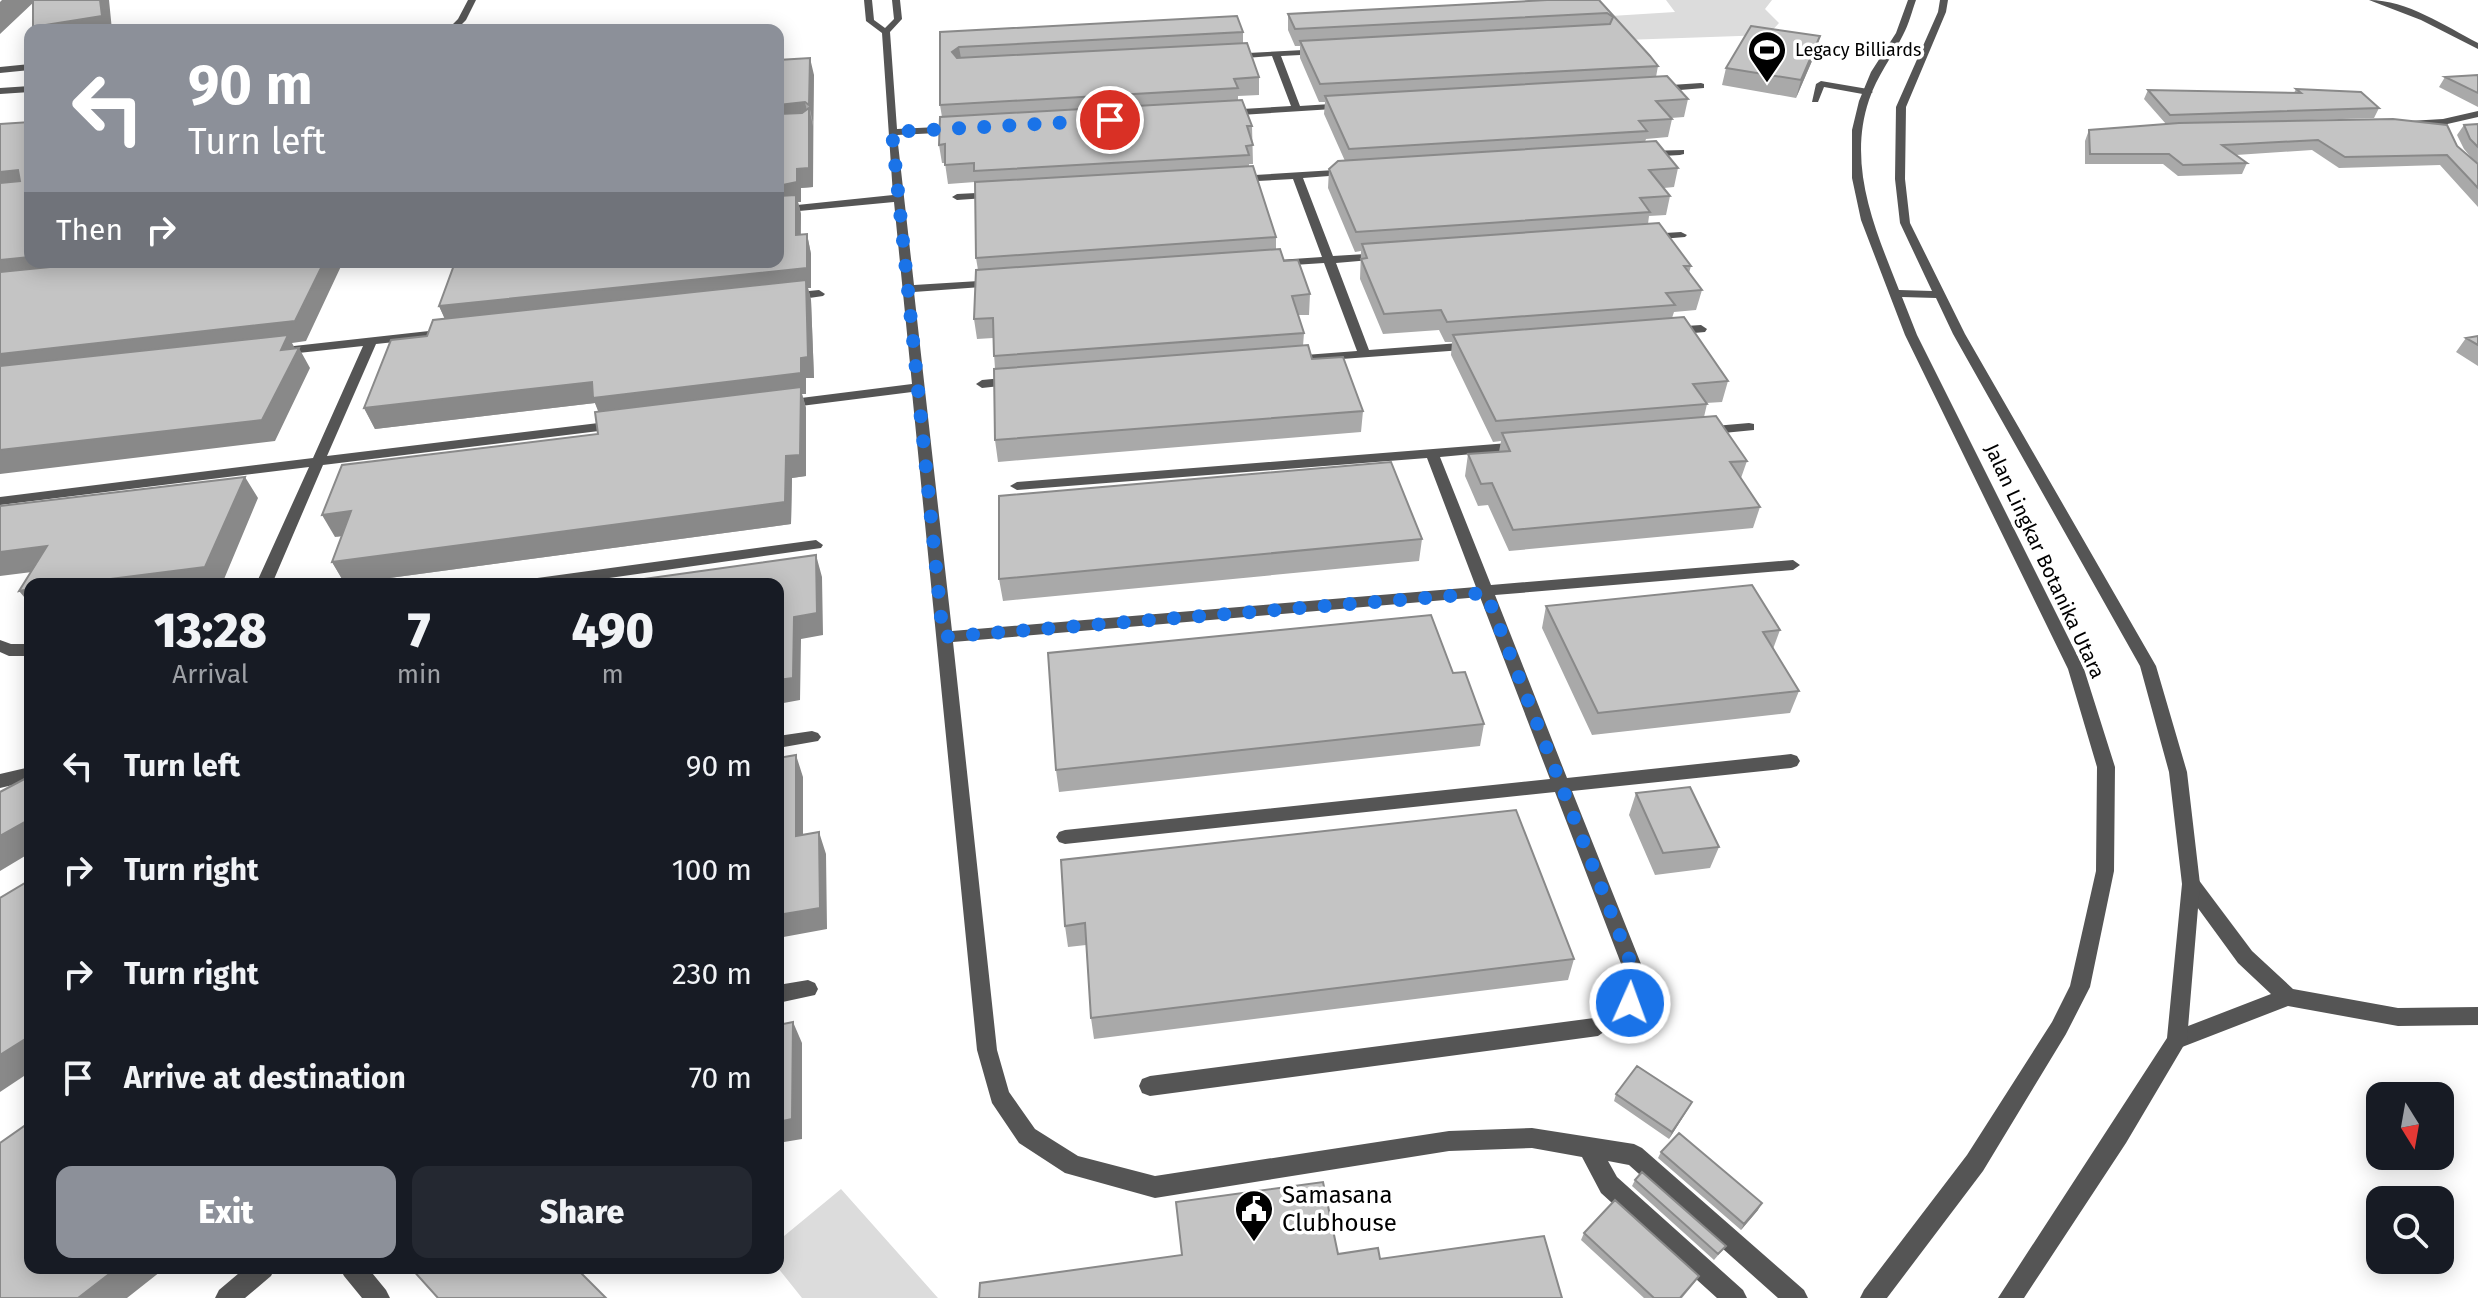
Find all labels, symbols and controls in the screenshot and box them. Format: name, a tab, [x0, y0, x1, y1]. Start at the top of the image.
sports icon: Legacy Billiards	[1746, 29, 1788, 84]
place label: Legacy Billiards	[1795, 39, 1921, 61]
text: 90 m	[188, 52, 313, 119]
icon: left	[56, 56, 160, 160]
pin	[1076, 86, 1144, 154]
icon: arrive	[1088, 98, 1132, 142]
text: Turn left	[188, 120, 326, 164]
icon: right	[139, 208, 183, 252]
text: Then	[56, 212, 123, 248]
street label: Jalan Lingkar Botanika Utara	[1980, 440, 2110, 682]
text: 13:28	[154, 602, 267, 660]
text: 7	[408, 602, 431, 660]
text: 490	[571, 602, 654, 660]
text: Arrival	[172, 659, 248, 690]
text: min	[397, 659, 442, 690]
text: m	[602, 659, 624, 690]
icon: left	[56, 744, 100, 788]
text: Turn left	[124, 748, 240, 784]
text: 90 m	[686, 748, 752, 784]
icon: right	[56, 848, 100, 892]
text: Turn right	[124, 852, 259, 888]
text: 100 m	[672, 852, 752, 888]
icon: right	[56, 952, 100, 996]
text: Turn right	[124, 956, 259, 992]
text: 230 m	[672, 956, 752, 992]
position arrow	[1588, 961, 1672, 1045]
icon: arrive	[56, 1056, 100, 1100]
text: Arrive at destination	[124, 1060, 406, 1096]
text: 70 m	[689, 1060, 752, 1096]
north arrow	[2366, 1082, 2454, 1170]
map controls	[2366, 1082, 2454, 1274]
button: Exit	[56, 1166, 396, 1258]
button: Share	[412, 1166, 752, 1258]
place label: Samasana Clubhouse	[1282, 1181, 1397, 1237]
button: search	[2366, 1186, 2454, 1274]
public building icon: Samasana Clubhouse	[1233, 1188, 1275, 1243]

